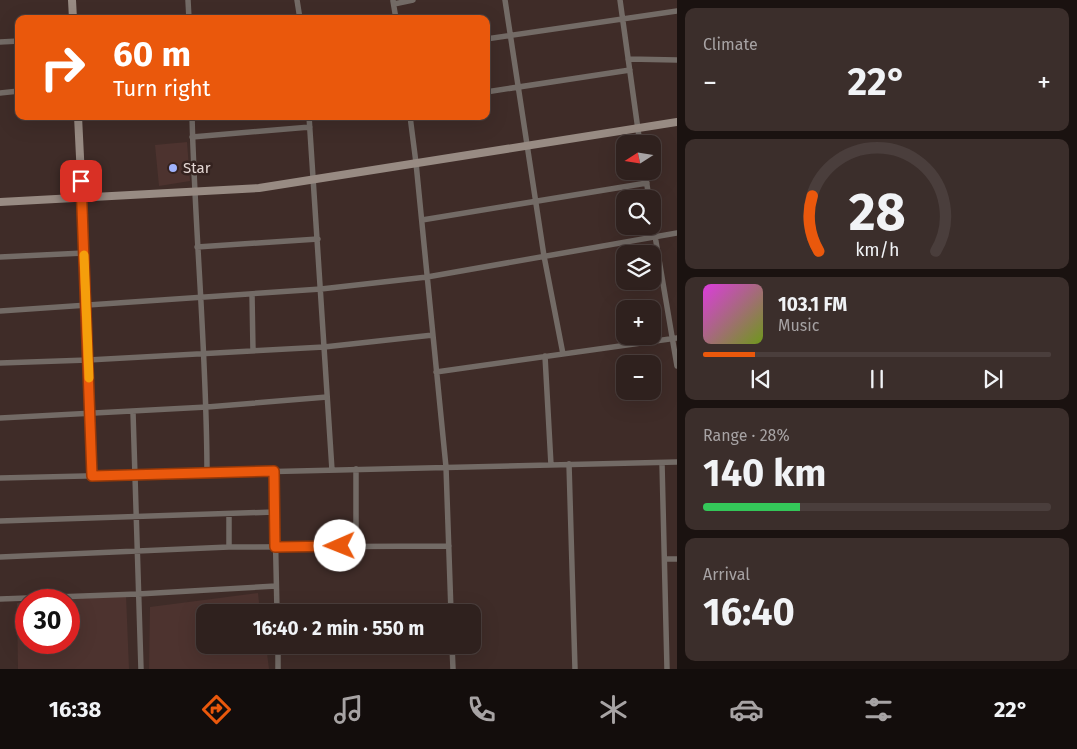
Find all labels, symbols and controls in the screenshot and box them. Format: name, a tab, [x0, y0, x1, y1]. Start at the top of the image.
text: 60 m	[113, 33, 191, 75]
icon: right	[30, 35, 95, 100]
text: Climate	[703, 35, 758, 54]
text: 22°	[847, 59, 907, 105]
text: −	[703, 66, 717, 99]
text: +	[1037, 66, 1051, 99]
text: Turn right	[113, 75, 210, 102]
north arrow	[616, 135, 661, 180]
map controls	[616, 135, 661, 400]
place label: Star	[183, 159, 211, 177]
pin	[60, 160, 102, 202]
marker: Star	[167, 162, 179, 174]
icon: arrive	[67, 167, 95, 195]
text: 28	[848, 181, 906, 244]
button: search	[616, 190, 661, 235]
text: km/h	[855, 239, 899, 261]
button: layers	[616, 245, 661, 290]
text: 103.1 FM	[778, 293, 847, 316]
button: +	[616, 300, 661, 345]
text: Music	[778, 316, 819, 335]
button: −	[616, 355, 661, 400]
icon: previous	[747, 365, 775, 393]
icon: pause	[863, 365, 891, 393]
icon: next	[979, 365, 1007, 393]
text: Range · 28%	[703, 426, 790, 445]
text: 140 km	[703, 450, 826, 496]
position arrow	[313, 519, 365, 571]
text: Arrival	[703, 565, 750, 584]
speed limit sign: 30	[15, 589, 80, 654]
text: 16:40	[703, 589, 795, 635]
text: 16:40 · 2 min · 550 m	[253, 617, 424, 640]
icon: directions	[199, 692, 234, 727]
icon: music	[331, 692, 366, 727]
icon: phone	[464, 692, 499, 727]
icon: climate	[596, 692, 631, 727]
icon: car	[729, 692, 764, 727]
icon: filters	[861, 692, 896, 727]
text: 16:38	[49, 696, 101, 723]
text: 22°	[994, 696, 1028, 723]

